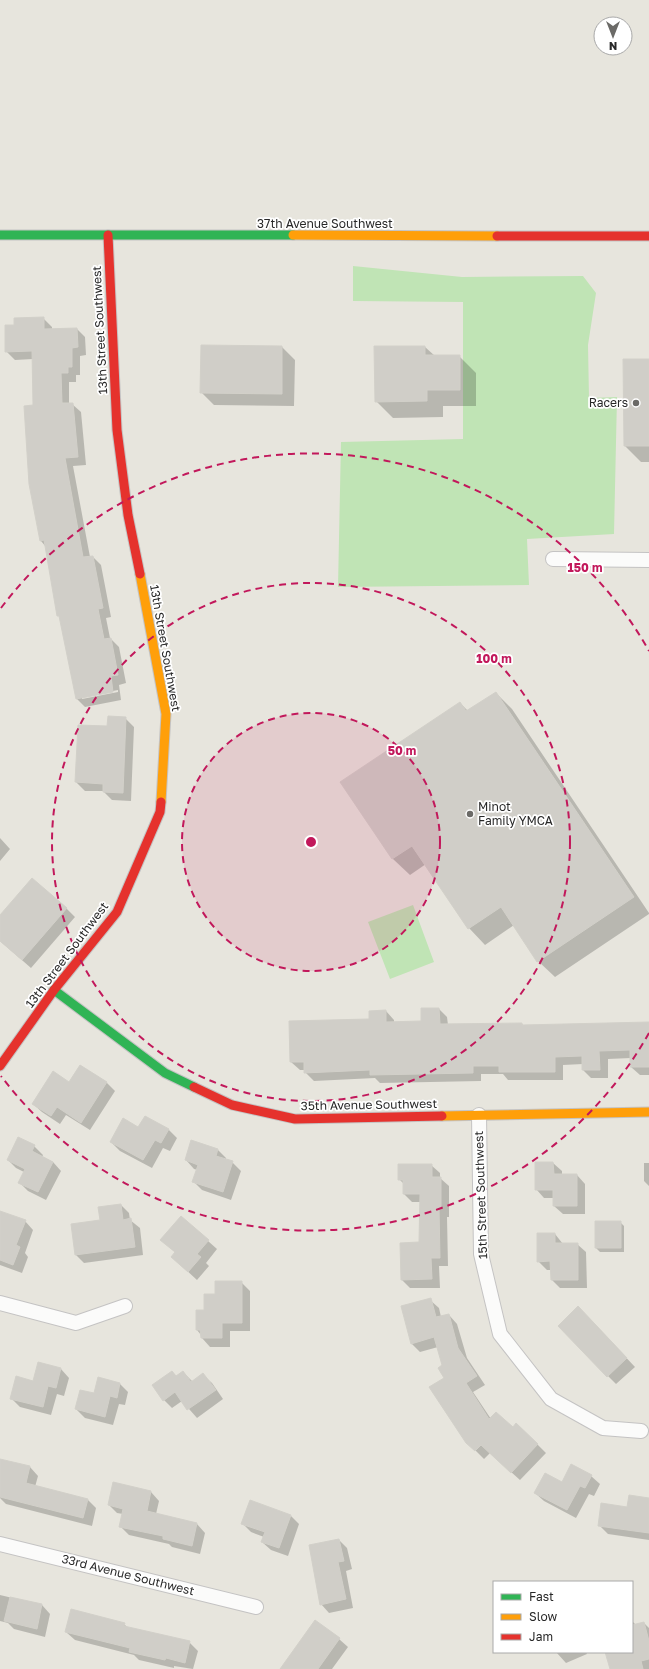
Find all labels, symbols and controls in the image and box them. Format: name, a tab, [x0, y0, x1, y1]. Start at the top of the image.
north arrow	[593, 16, 633, 56]
text: N	[609, 40, 617, 53]
street label: 37th Avenue Southwest	[257, 216, 393, 231]
street label: 13th Street Southwest	[89, 265, 110, 395]
place label: Racers	[589, 395, 628, 410]
marker: Racers	[631, 398, 641, 408]
text: 150 m	[568, 560, 602, 575]
street label: 13th Street Southwest	[147, 583, 184, 713]
text: 100 m	[476, 651, 512, 666]
text: 50 m	[388, 743, 416, 758]
place label: Minot Family YMCA	[478, 799, 553, 828]
marker: Minot Family YMCA	[465, 809, 475, 819]
centre of rings	[304, 835, 318, 849]
street label: 13th Street Southwest	[22, 899, 111, 1011]
street label: 35th Avenue Southwest	[301, 1096, 438, 1113]
street label: 15th Street Southwest	[471, 1130, 490, 1259]
street label: 33rd Avenue Southwest	[60, 1551, 196, 1598]
legend	[493, 1581, 633, 1653]
text: Fast	[529, 1589, 554, 1604]
text: Slow	[529, 1609, 557, 1624]
text: Jam	[529, 1629, 553, 1644]

